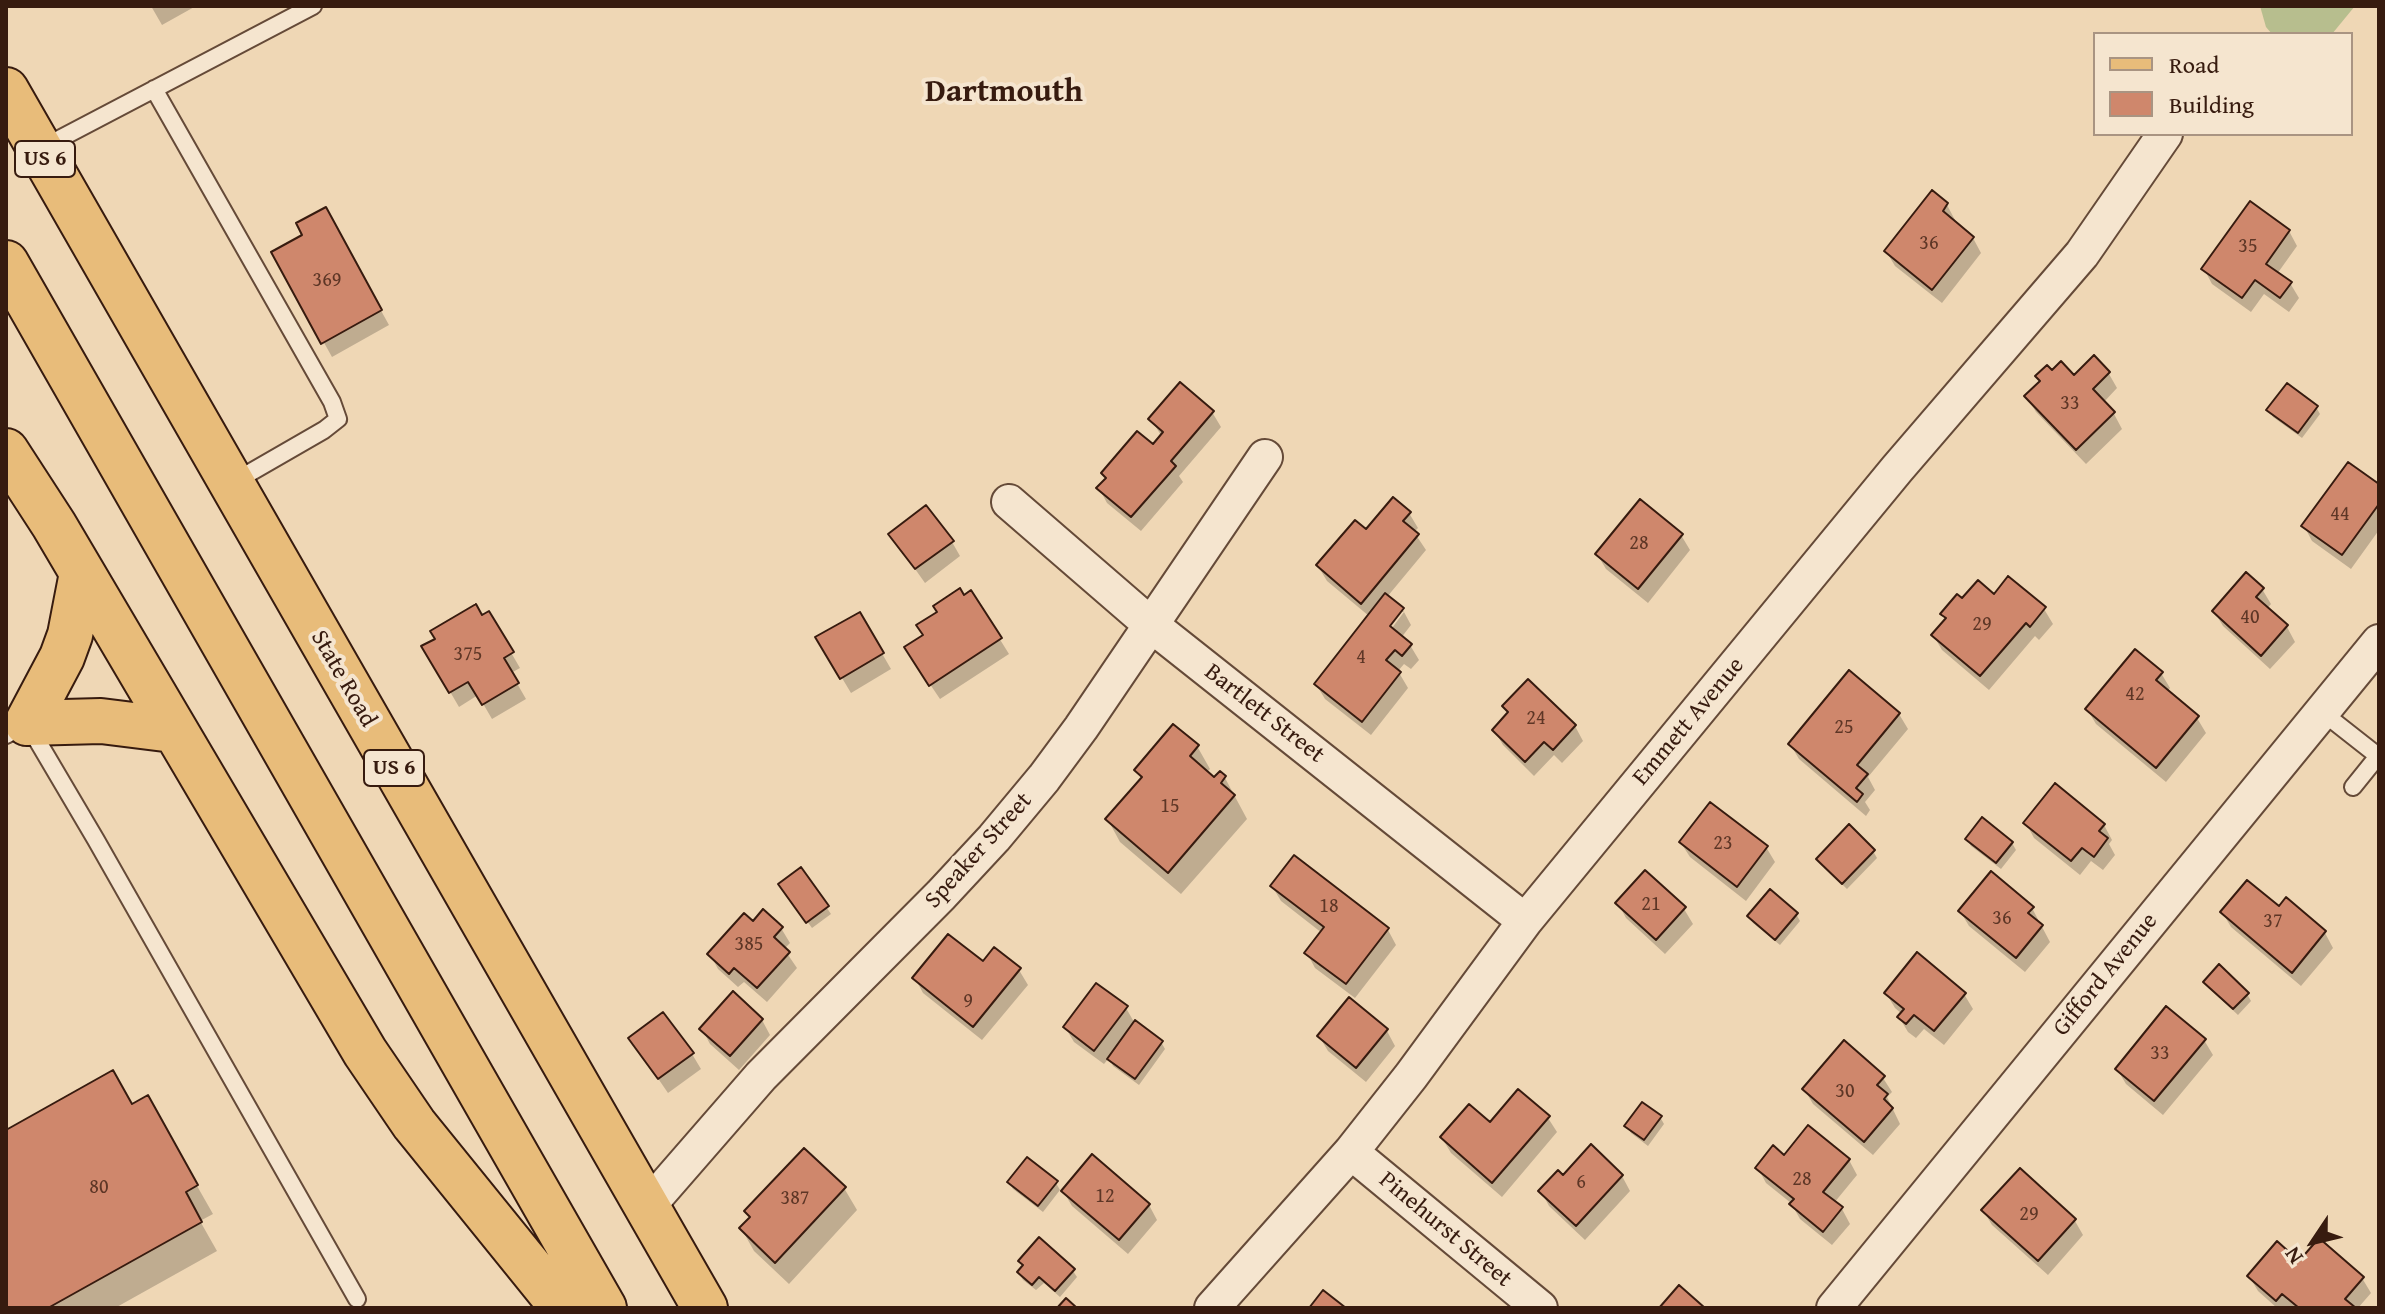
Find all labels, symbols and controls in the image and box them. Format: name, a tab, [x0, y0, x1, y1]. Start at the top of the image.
legend	[2093, 32, 2353, 136]
text: Road	[2169, 47, 2219, 82]
district label: Dartmouth	[925, 74, 1083, 112]
text: Building	[2169, 87, 2254, 122]
road number: US 6	[15, 141, 75, 177]
house number: 36	[1919, 232, 1939, 256]
house number: 35	[2238, 235, 2258, 259]
house number: 369	[313, 269, 341, 293]
house number: 33	[2060, 392, 2080, 416]
house number: 44	[2330, 503, 2350, 527]
house number: 28	[1629, 532, 1649, 556]
house number: 40	[2240, 606, 2260, 630]
house number: 29	[1972, 613, 1992, 637]
street label: State Road	[304, 626, 382, 732]
house number: 375	[454, 643, 482, 667]
house number: 4	[1356, 646, 1366, 670]
street label: Emmett Avenue	[1627, 652, 1751, 792]
street label: Bartlett Street	[1198, 658, 1330, 770]
house number: 42	[2125, 683, 2145, 707]
house number: 24	[1526, 707, 1546, 731]
house number: 25	[1834, 716, 1854, 740]
road number: US 6	[364, 750, 424, 786]
street label: Speaker Street	[919, 787, 1039, 915]
house number: 15	[1160, 795, 1180, 819]
house number: 23	[1713, 832, 1733, 856]
house number: 21	[1641, 893, 1661, 917]
house number: 18	[1319, 895, 1339, 919]
house number: 36	[1992, 907, 2012, 931]
street label: Gifford Avenue	[2048, 908, 2164, 1042]
house number: 37	[2263, 910, 2283, 934]
house number: 385	[735, 933, 763, 957]
house number: 9	[963, 990, 973, 1014]
house number: 33	[2150, 1042, 2170, 1066]
house number: 30	[1835, 1080, 1855, 1104]
street label: Pinehurst Street	[1373, 1166, 1517, 1294]
house number: 28	[1792, 1168, 1812, 1192]
house number: 6	[1576, 1171, 1586, 1195]
house number: 80	[89, 1176, 109, 1200]
house number: 12	[1095, 1185, 1115, 1209]
house number: 387	[781, 1187, 809, 1211]
north arrow	[2273, 1202, 2353, 1282]
house number: 29	[2019, 1203, 2039, 1227]
text: N	[2276, 1241, 2311, 1271]

